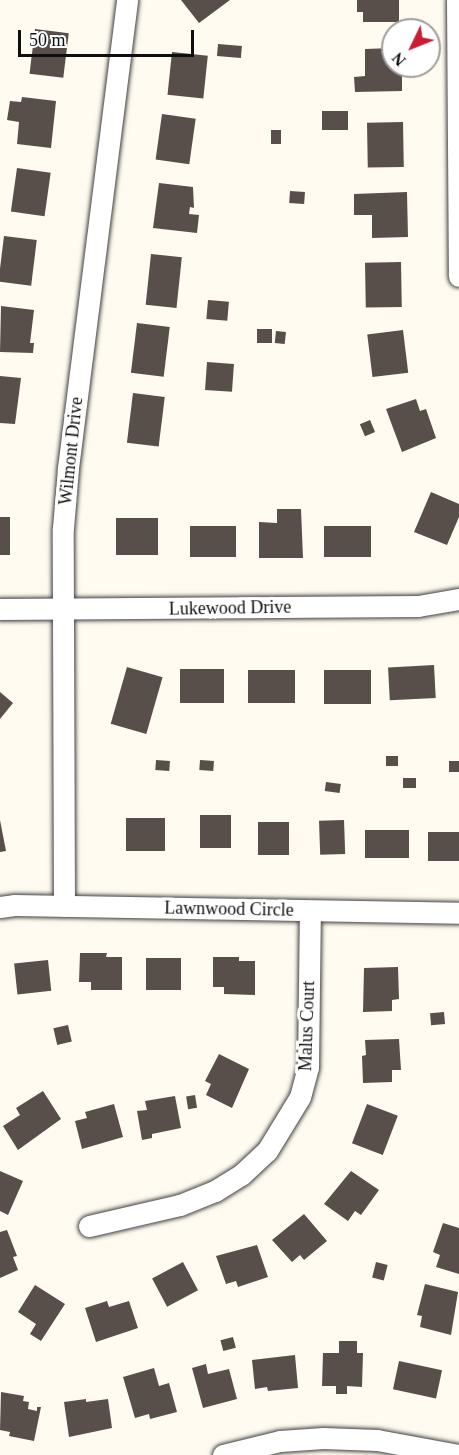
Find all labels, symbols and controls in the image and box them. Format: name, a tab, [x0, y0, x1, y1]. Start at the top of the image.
scale bar	[21, 18, 196, 56]
north arrow	[381, 18, 441, 78]
text: 50 m	[29, 30, 66, 50]
text: N	[389, 49, 409, 69]
street label: Wilmont Drive	[55, 396, 87, 506]
street label: Lukewood Drive	[169, 596, 291, 620]
street label: Lawnwood Circle	[164, 897, 294, 921]
street label: Malus Court	[295, 980, 319, 1072]

